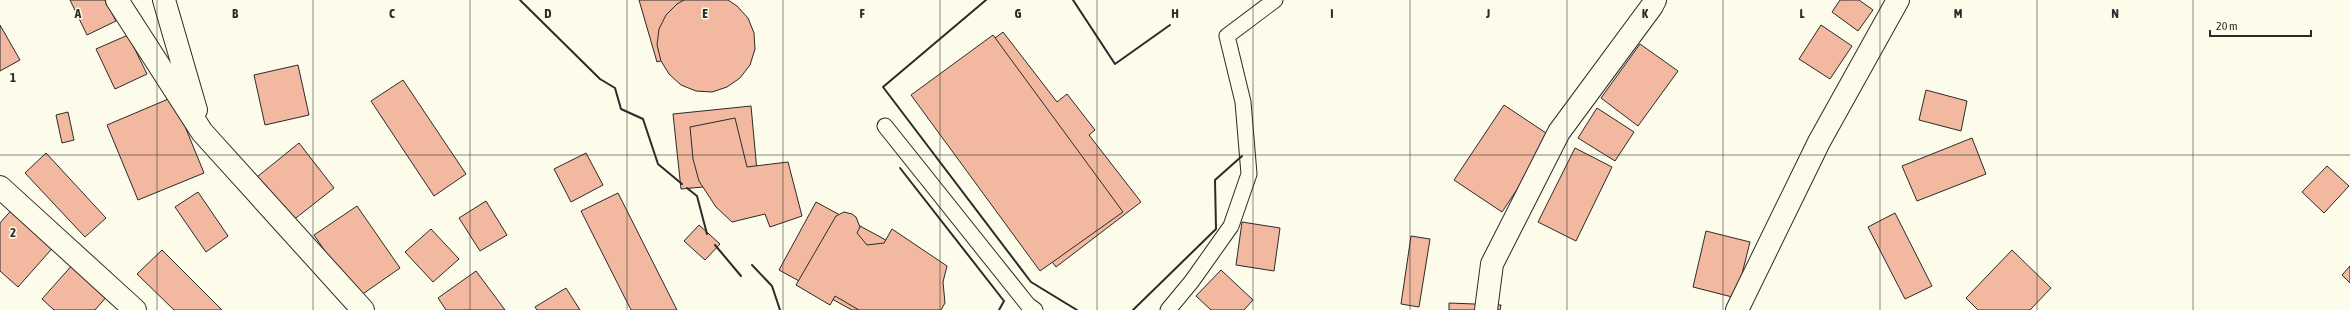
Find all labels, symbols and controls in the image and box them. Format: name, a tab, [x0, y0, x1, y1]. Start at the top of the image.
text: A	[74, 6, 82, 21]
text: B	[232, 6, 239, 21]
text: C	[389, 6, 395, 21]
text: D	[544, 6, 552, 21]
text: E	[702, 6, 708, 21]
text: F	[859, 6, 865, 21]
text: G	[1015, 6, 1022, 21]
text: H	[1171, 6, 1179, 21]
text: I	[1330, 6, 1334, 21]
text: J	[1485, 6, 1490, 21]
text: K	[1642, 6, 1649, 21]
text: L	[1799, 6, 1805, 21]
text: M	[1954, 6, 1963, 21]
text: N	[2111, 6, 2119, 21]
scale bar	[2210, 12, 2311, 38]
text: 20 m	[2216, 19, 2238, 33]
text: 1	[10, 70, 16, 85]
text: 2	[10, 225, 16, 240]

